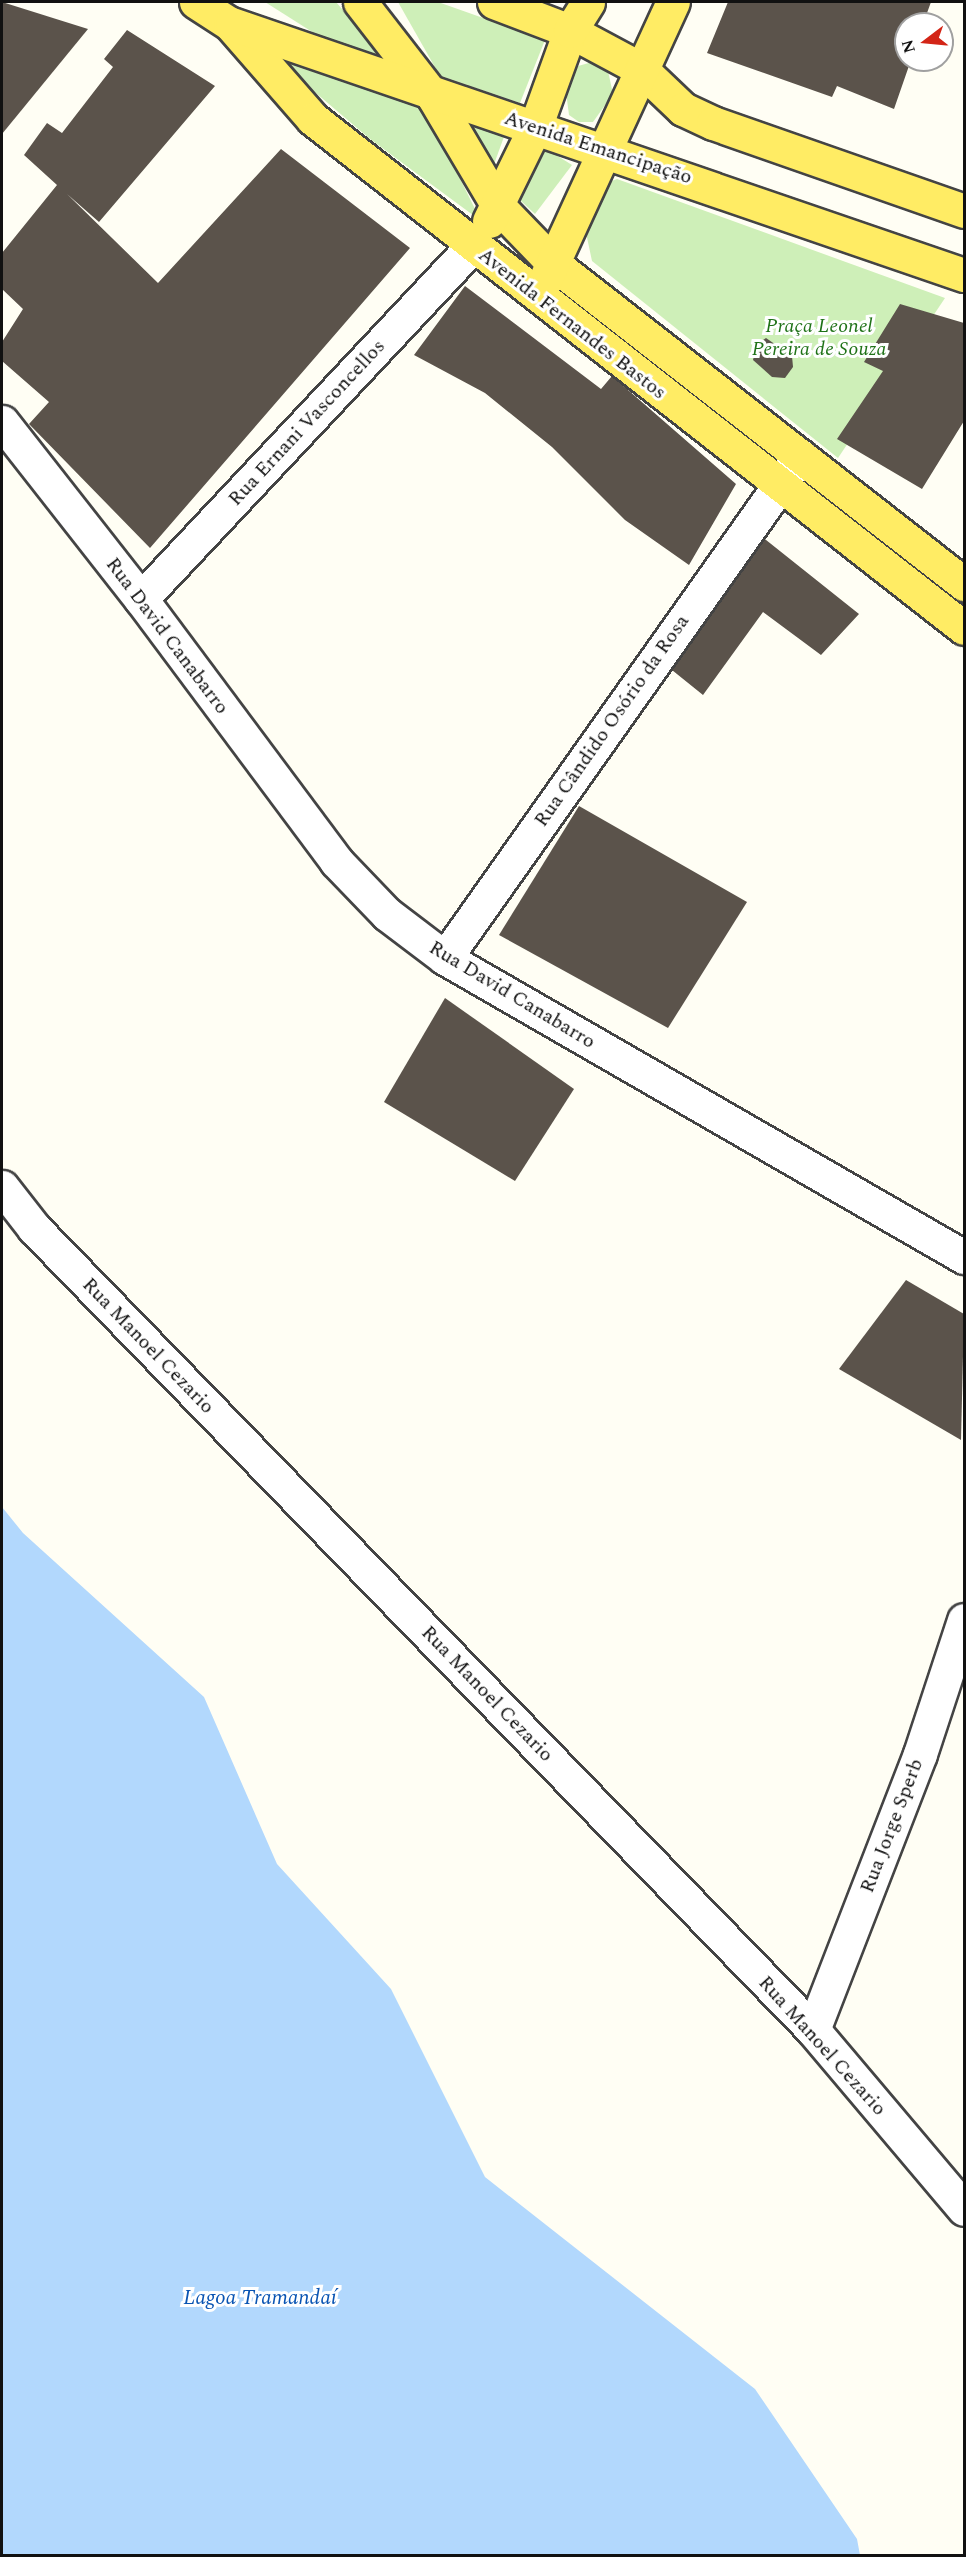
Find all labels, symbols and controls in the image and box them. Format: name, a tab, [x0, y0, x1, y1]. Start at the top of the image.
north arrow	[894, 12, 954, 72]
text: N	[895, 37, 922, 56]
street label: Avenida Emancipação	[501, 106, 695, 190]
street label: Avenida Fernandes Bastos	[473, 243, 671, 405]
park label: Praça Leonel Pereira de Souza	[752, 315, 886, 362]
street label: Rua Ernani Vasconcellos	[224, 335, 390, 511]
street label: Rua David Canabarro	[100, 553, 234, 719]
street label: Rua Cândido Osório da Rosa	[529, 610, 695, 832]
street label: Rua David Canabarro	[424, 936, 600, 1054]
street label: Rua Manoel Cezario	[77, 1273, 219, 1419]
street label: Rua Manoel Cezario	[416, 1621, 558, 1767]
street label: Rua Jorge Sperb	[855, 1756, 929, 1896]
street label: Rua Manoel Cezario	[753, 1971, 891, 2121]
water label: Lagoa Tramandaí	[183, 2285, 337, 2311]

